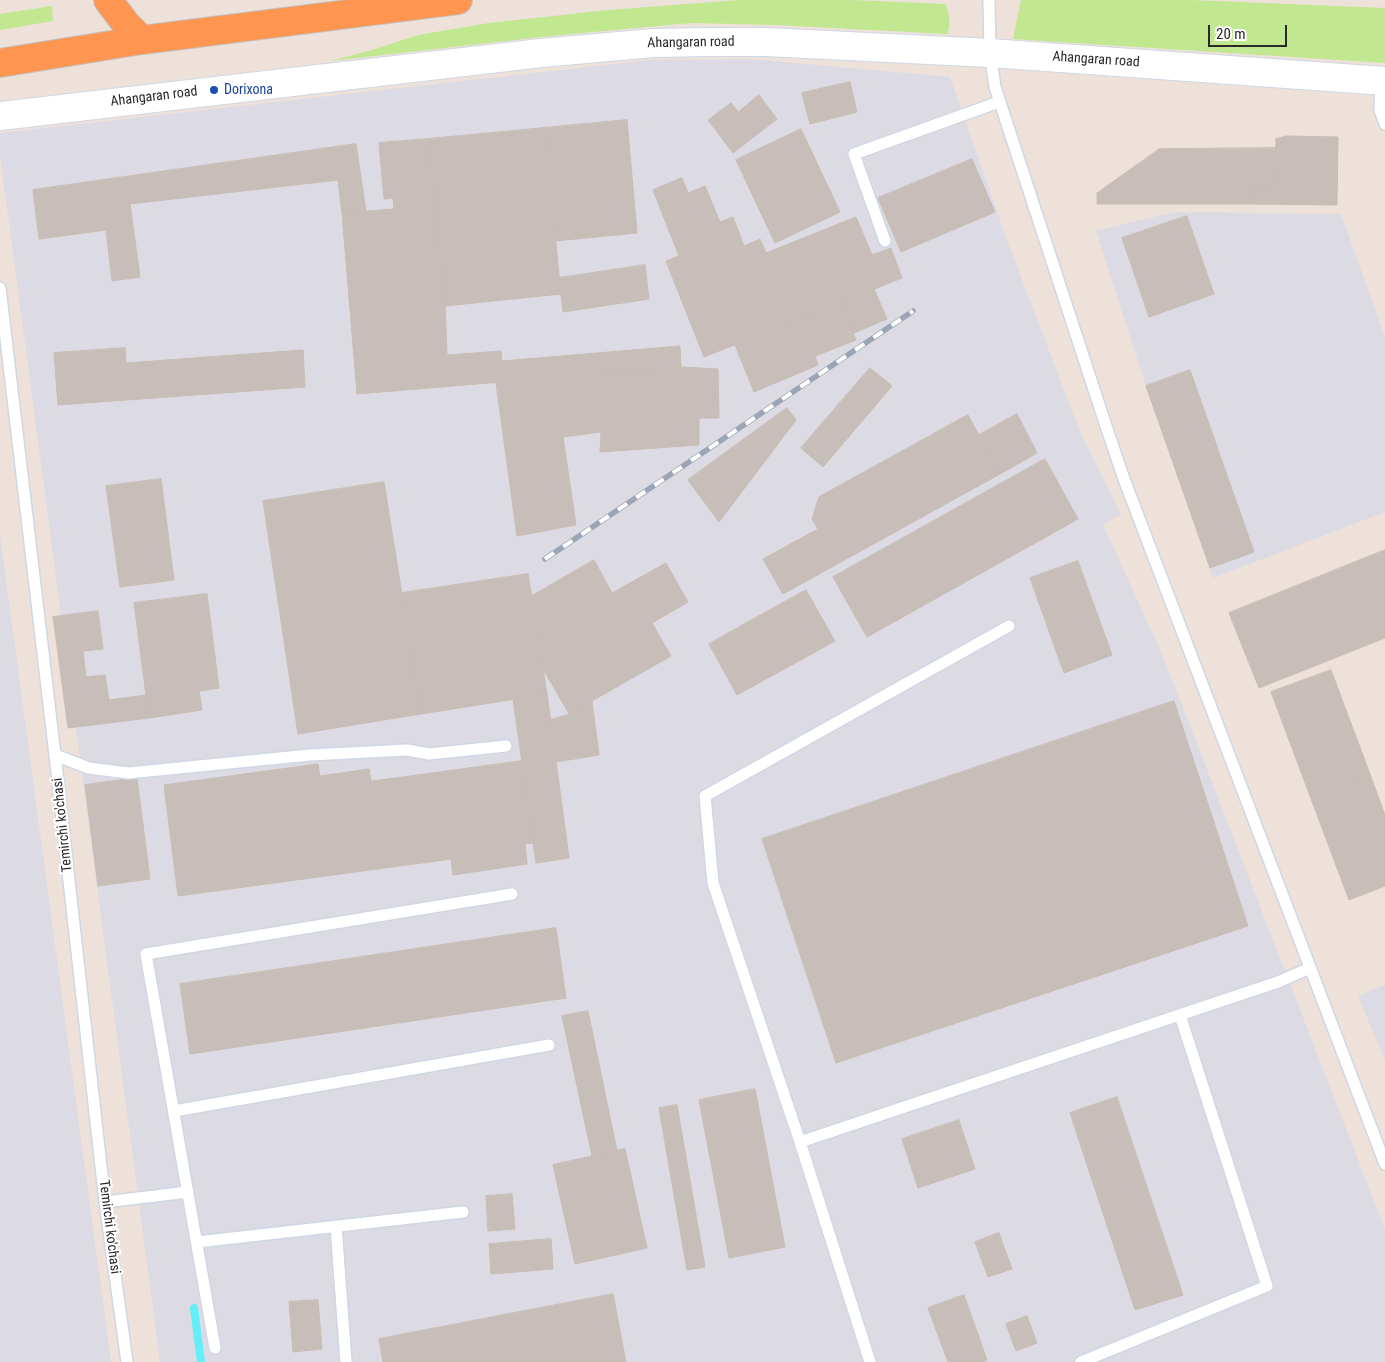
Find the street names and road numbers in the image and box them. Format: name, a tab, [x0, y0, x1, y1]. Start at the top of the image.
street label: Ahangaran road	[647, 34, 735, 52]
street label: Ahangaran road	[1052, 49, 1140, 71]
street label: Ahangaran road	[110, 83, 198, 111]
street label: Temirchi ko'chasi	[50, 777, 76, 873]
street label: Temirchi ko'chasi	[95, 1179, 123, 1275]

